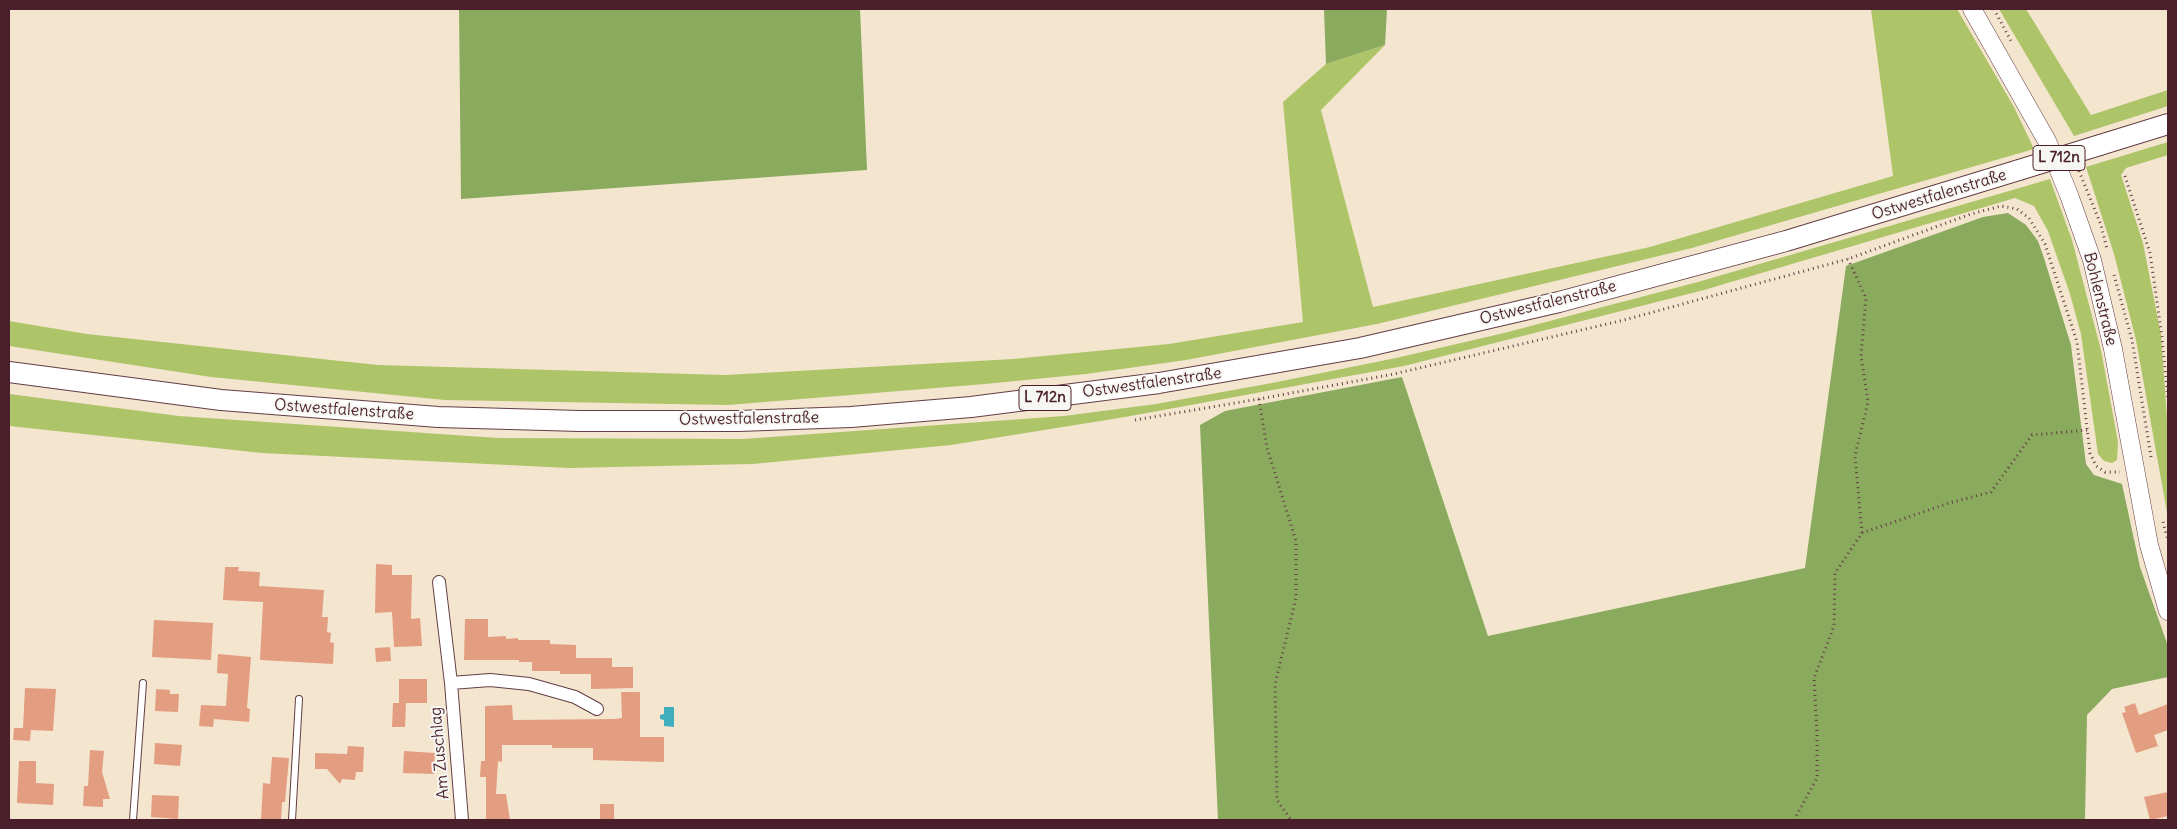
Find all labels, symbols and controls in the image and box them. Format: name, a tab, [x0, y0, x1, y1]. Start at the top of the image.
road number: L 712n	[2033, 146, 2085, 170]
street label: Ostwestfalenstraße	[1869, 165, 2009, 225]
street label: Bohlenstraße	[2079, 250, 2121, 348]
street label: Ostwestfalenstraße	[1478, 277, 1618, 329]
street label: Ostwestfalenstraße	[1081, 364, 1223, 402]
road number: L 712n	[1019, 386, 1071, 410]
street label: Ostwestfalenstraße	[273, 396, 415, 424]
street label: Ostwestfalenstraße	[679, 408, 819, 430]
street label: Am Zuschlag	[426, 706, 454, 800]

